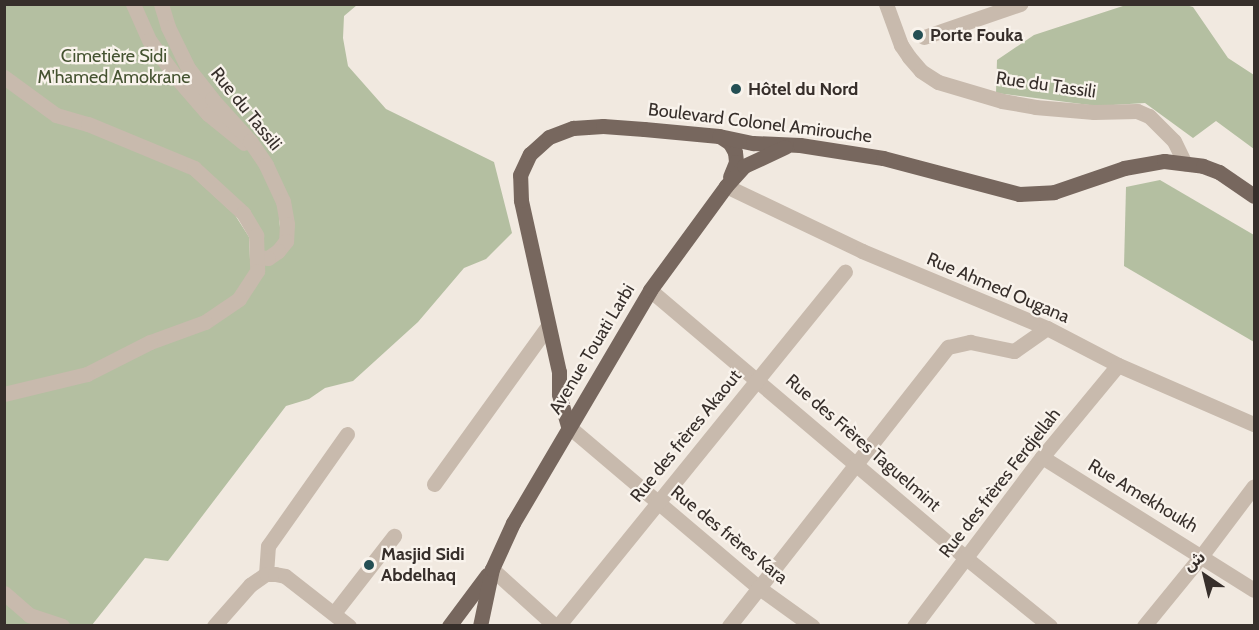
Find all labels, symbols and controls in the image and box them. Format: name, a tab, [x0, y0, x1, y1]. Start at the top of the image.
place label: Porte Fouka	[930, 24, 1023, 46]
marker: Porte Fouka	[911, 28, 925, 42]
park label: Cimetière Sidi M'hamed Amokrane	[37, 46, 191, 88]
street label: Rue du Tassili	[206, 63, 286, 155]
street label: Rue du Tassili	[995, 67, 1097, 103]
place label: Hôtel du Nord	[748, 78, 858, 100]
marker: Hôtel du Nord	[729, 82, 743, 96]
street label: Boulevard Colonel Amirouche	[647, 99, 873, 147]
street label: Rue Ahmed Ougana	[923, 248, 1073, 328]
street label: Avenue Touati Larbi	[545, 280, 639, 418]
street label: Rue des frères Akaout	[626, 365, 746, 507]
street label: Rue des Frères Taguelmint	[781, 370, 945, 516]
street label: Rue des frères Ferdjellah	[935, 404, 1065, 562]
street label: Rue Amekhoukh	[1084, 455, 1202, 537]
street label: Rue des frères Kara	[666, 481, 792, 589]
place label: Masjid Sidi Abdelhaq	[381, 544, 465, 586]
north arrow	[1175, 546, 1235, 606]
text: ش	[1180, 547, 1209, 575]
marker: Masjid Sidi Abdelhaq	[362, 558, 376, 572]

